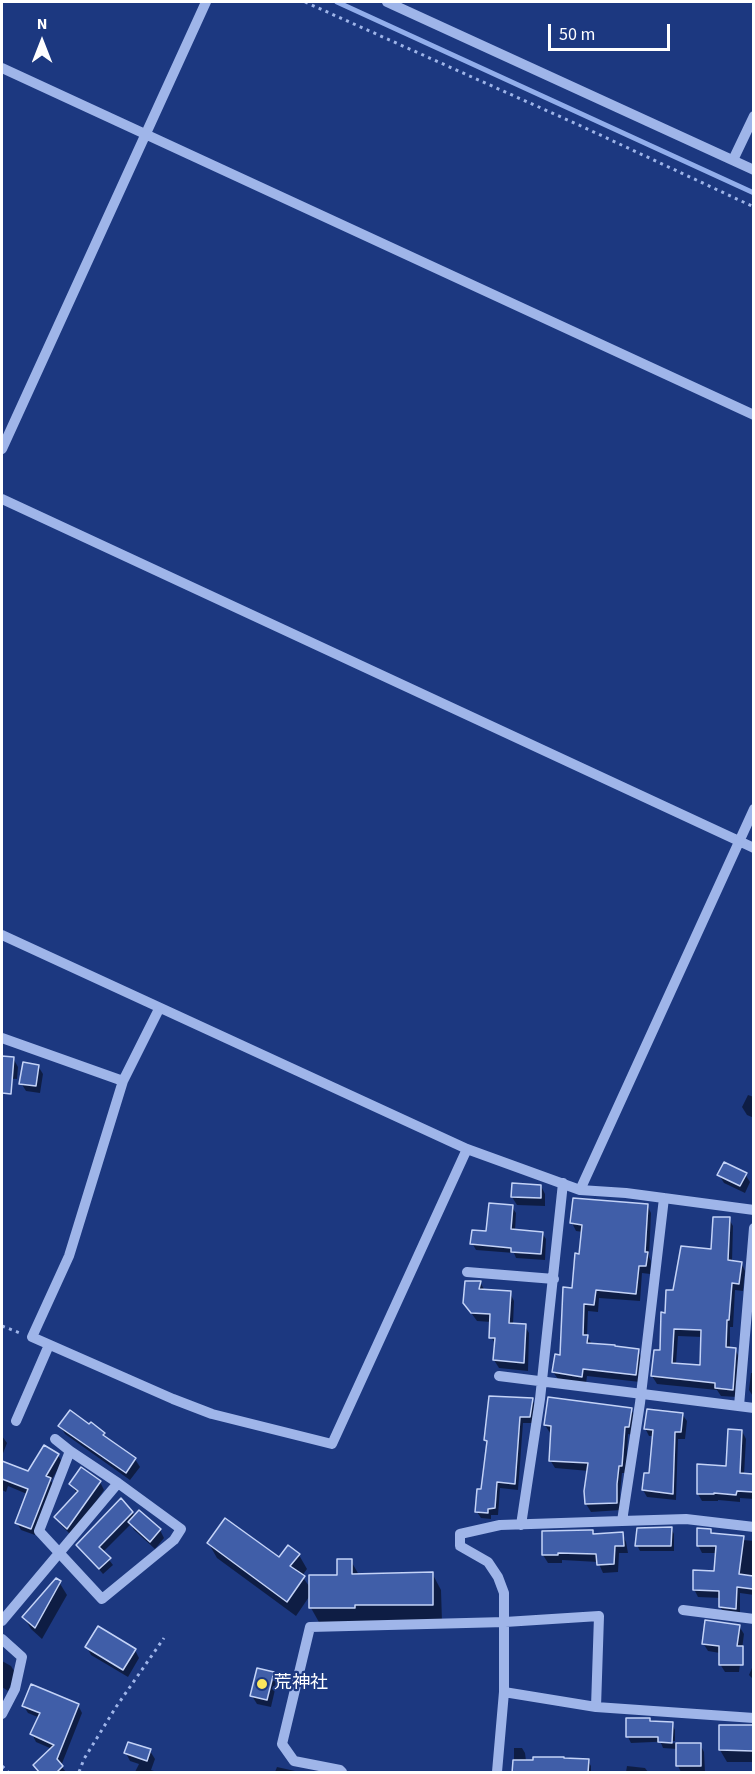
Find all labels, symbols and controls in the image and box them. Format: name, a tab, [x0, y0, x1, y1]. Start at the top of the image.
north arrow	[12, 12, 72, 72]
scale bar	[551, 12, 672, 50]
text: N	[37, 13, 47, 35]
text: 50 m	[559, 22, 595, 47]
place label: 荒神社	[274, 1673, 328, 1695]
marker: 荒神社	[255, 1677, 269, 1691]

